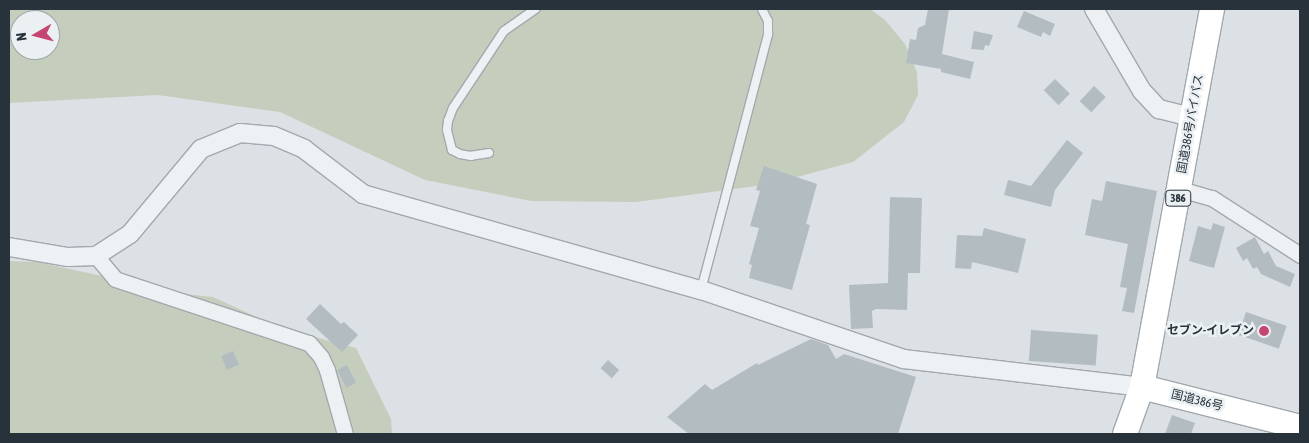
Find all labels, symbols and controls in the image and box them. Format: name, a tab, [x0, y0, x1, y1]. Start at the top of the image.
north arrow	[10, 10, 60, 60]
text: N	[13, 32, 30, 42]
street label: 国道386号バイパス	[1175, 73, 1207, 175]
road number: 386	[1164, 190, 1192, 207]
place label: セブン-イレブン	[1167, 324, 1254, 338]
marker: セブン-イレブン	[1258, 325, 1270, 337]
street label: 国道386号	[1170, 388, 1224, 414]

